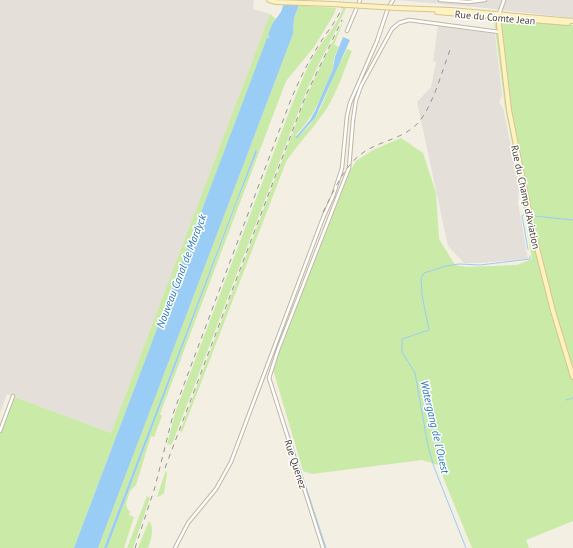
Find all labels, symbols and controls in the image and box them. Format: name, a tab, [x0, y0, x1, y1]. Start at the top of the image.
street label: Rue du Comte Jean	[454, 8, 536, 27]
street label: Rue du Champ d'Aviation	[508, 144, 543, 250]
water label: Nouveau Canal de Mardyck	[153, 211, 209, 330]
water label: Watergang de l'Ouest	[417, 379, 453, 475]
street label: Rue Quenez	[281, 438, 310, 491]

